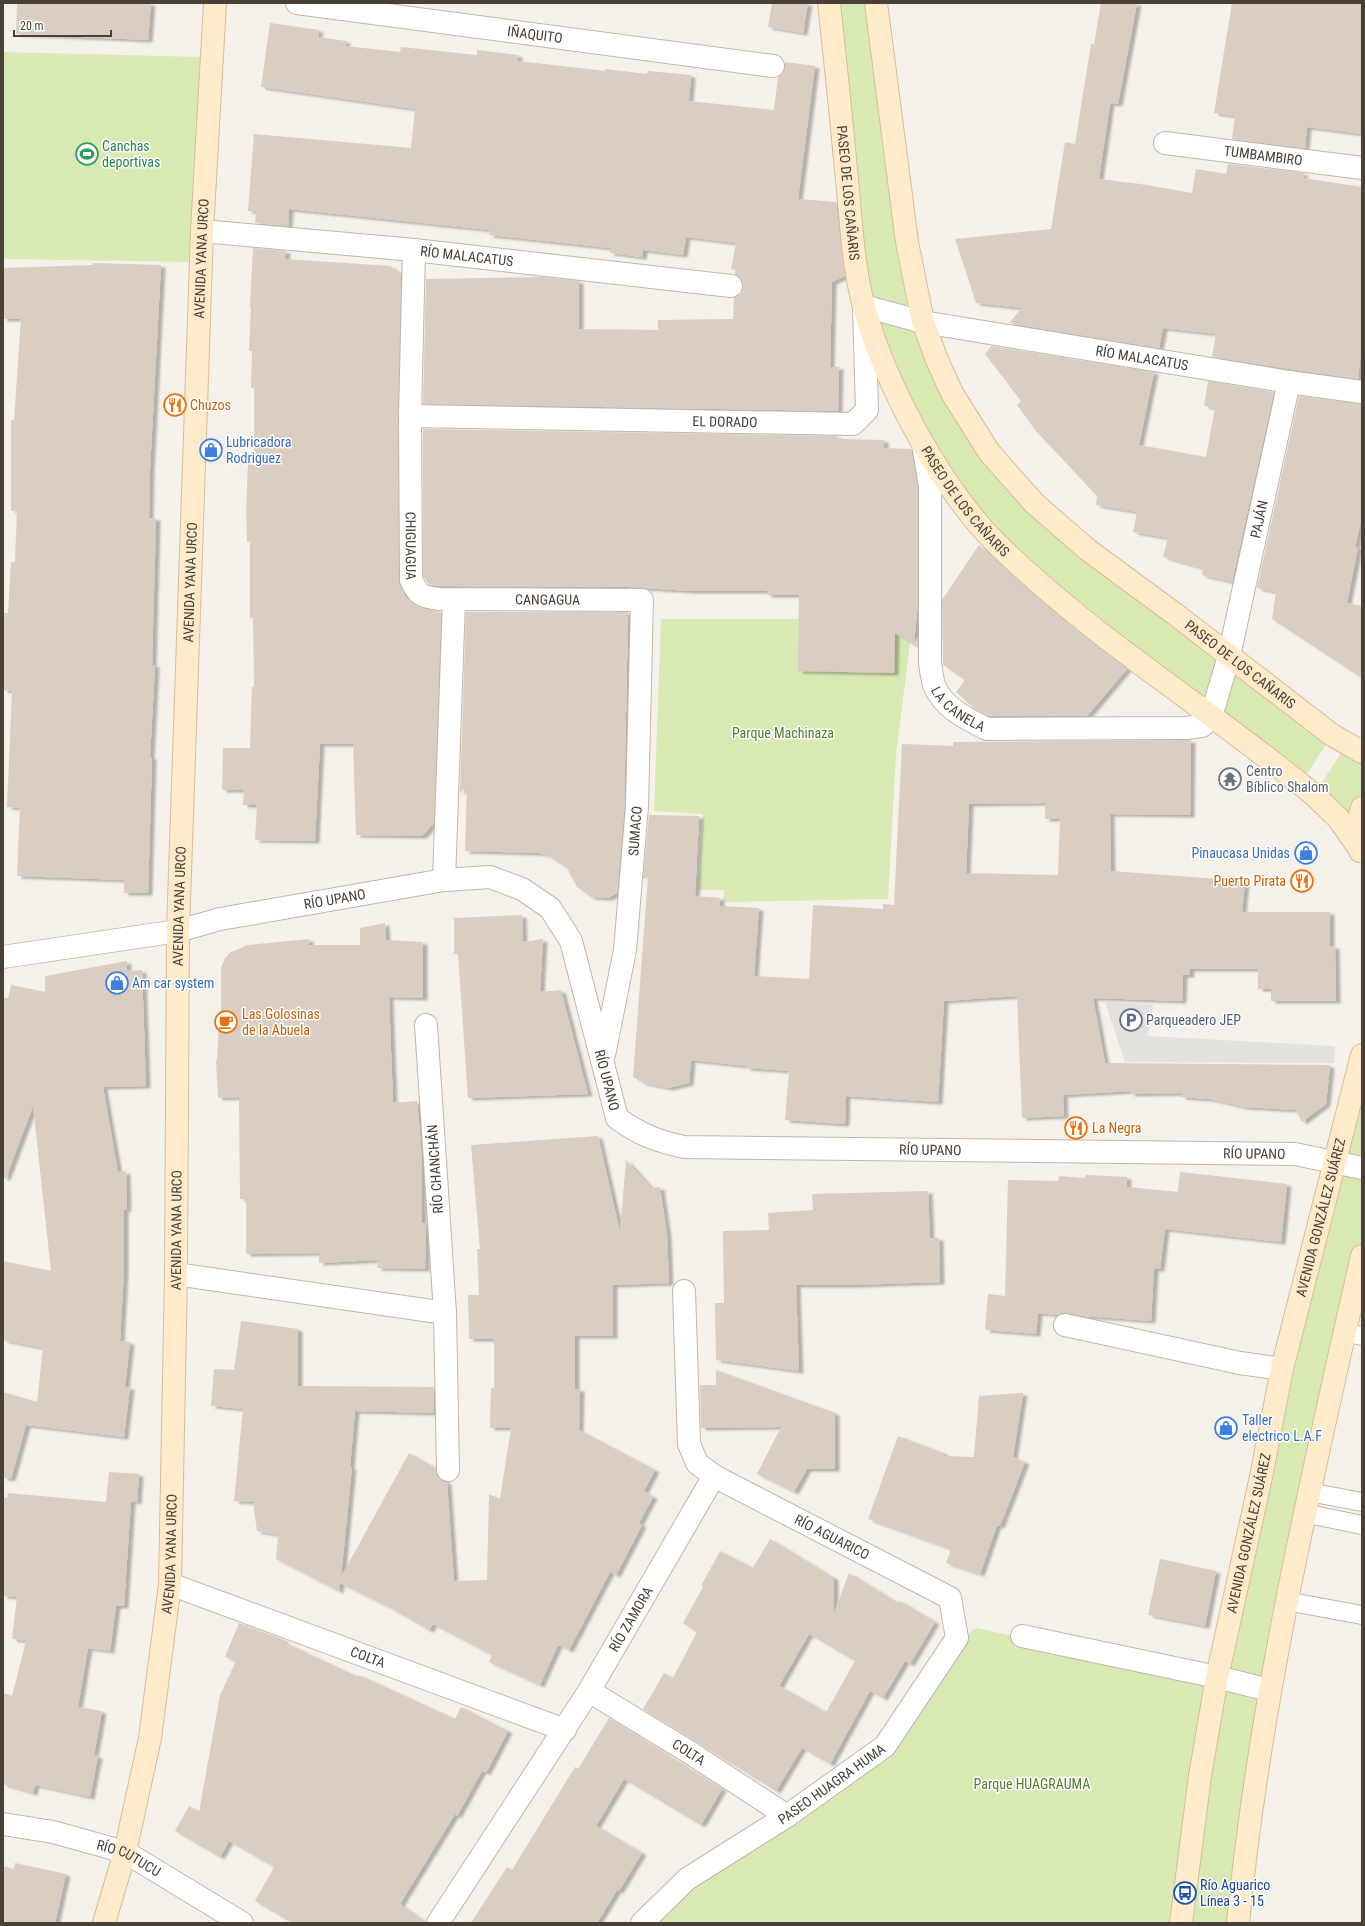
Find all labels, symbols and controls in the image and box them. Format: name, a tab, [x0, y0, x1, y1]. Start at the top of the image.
scale bar	[14, 12, 111, 38]
text: 20 m	[20, 19, 44, 33]
street label: IÑAQUITO	[506, 22, 563, 46]
street label: PASEO DE LOS CAÑARIS	[834, 125, 863, 261]
place label: Canchas deportivas	[102, 138, 160, 170]
sports icon: Canchas deportivas	[74, 141, 100, 167]
street label: TUMBAMBIRO	[1223, 143, 1303, 168]
street label: AVENIDA YANA URCO	[191, 198, 212, 319]
street label: RÍO MALACATUS	[419, 243, 514, 269]
street label: RÍO MALACATUS	[1094, 342, 1190, 373]
restaurant icon: Chuzos	[162, 392, 188, 418]
place label: Chuzos	[190, 397, 231, 413]
street label: EL DORADO	[692, 413, 758, 430]
place label: Lubricadora Rodriguez	[226, 434, 291, 466]
shop icon: Lubricadora Rodriguez	[198, 437, 224, 463]
street label: PASEO DE LOS CAÑARIS	[918, 443, 1013, 560]
street label: PAJÁN	[1247, 499, 1271, 540]
street label: CHIGUAGUA	[403, 512, 419, 580]
street label: AVENIDA YANA URCO	[180, 522, 200, 643]
street label: CANGAGUA	[515, 591, 580, 608]
street label: PASEO DE LOS CAÑARIS	[1182, 617, 1299, 712]
street label: LA CANELA	[928, 684, 988, 735]
park label: Parque Machinaza	[732, 725, 834, 741]
place label: Centro Bíblico Shalom	[1246, 763, 1328, 795]
temple icon: Centro Bíblico Shalom	[1217, 766, 1243, 792]
street label: SUMACO	[625, 805, 645, 857]
shop icon: Pinaucasa Unidas	[1293, 840, 1319, 866]
place label: Pinaucasa Unidas	[1191, 845, 1290, 861]
street label: AVENIDA YANA URCO	[170, 846, 189, 966]
restaurant icon: Puerto Pirata	[1289, 868, 1315, 894]
place label: Puerto Pirata	[1214, 873, 1286, 889]
street label: RÍO UPANO	[303, 886, 367, 912]
shop icon: Am car system	[104, 970, 130, 996]
place label: Am car system	[132, 975, 214, 991]
place label: Las Golosinas de la Abuela	[242, 1006, 320, 1038]
parking icon: Parqueadero JEP	[1118, 1007, 1144, 1033]
cafe icon: Las Golosinas de la Abuela	[213, 1009, 239, 1035]
place label: Parqueadero JEP	[1146, 1012, 1241, 1028]
street label: RÍO UPANO	[592, 1048, 623, 1112]
restaurant icon: La Negra	[1063, 1115, 1089, 1141]
place label: La Negra	[1092, 1120, 1141, 1136]
street label: RÍO CHANCHÁN	[423, 1124, 446, 1214]
street label: AVENIDA GONZÁLEZ SUÁREZ	[1293, 1136, 1349, 1299]
street label: RÍO UPANO	[899, 1141, 962, 1158]
street label: RÍO UPANO	[1223, 1144, 1286, 1162]
street label: AVENIDA YANA URCO	[168, 1170, 185, 1290]
place label: Taller electrico L.A.F	[1242, 1412, 1322, 1444]
shop icon: Taller electrico L.A.F	[1213, 1415, 1239, 1441]
street label: AVENIDA GONZÁLEZ SUÁREZ	[1223, 1452, 1273, 1615]
street label: AVENIDA YANA URCO	[158, 1494, 180, 1615]
street label: RÍO AGUARICO	[792, 1510, 873, 1563]
street label: RÍO ZAMORA	[606, 1584, 656, 1654]
street label: COLTA	[348, 1643, 388, 1671]
street label: COLTA	[669, 1736, 708, 1768]
street label: PASEO HUAGRA HUMA	[775, 1741, 888, 1828]
park label: Parque HUAGRAUMA	[974, 1776, 1090, 1792]
street label: RÍO CUTUCU	[95, 1837, 164, 1880]
place label: Río Aguarico Línea 3 - 15	[1200, 1877, 1270, 1909]
bus stop icon: Río Aguarico Línea 3 - 15	[1172, 1880, 1198, 1906]

